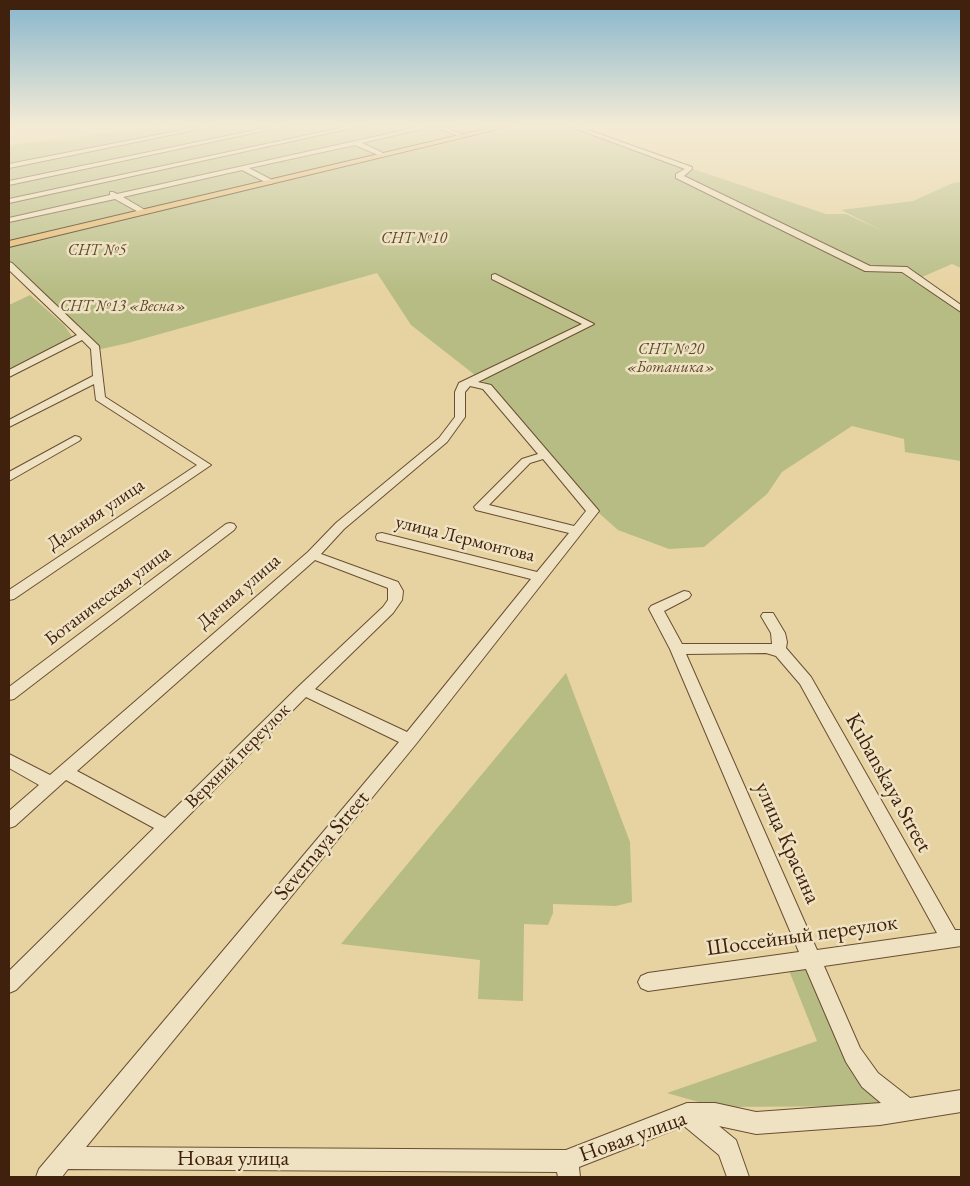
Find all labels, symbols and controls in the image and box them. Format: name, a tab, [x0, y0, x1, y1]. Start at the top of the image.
park label: СНТ №10	[381, 229, 447, 249]
park label: СНТ №5	[68, 241, 126, 261]
park label: СНТ №13 «Весна»	[60, 297, 186, 317]
park label: СНТ №20 «Ботаника»	[627, 340, 715, 378]
street label: Дальняя улица	[43, 474, 149, 556]
street label: улица Лермонтова	[393, 511, 537, 567]
street label: Ботаническая улица	[40, 541, 176, 651]
street label: Дачная улица	[193, 550, 285, 634]
street label: Верхний переулок	[181, 699, 295, 813]
street label: Kubanskaya Street	[839, 709, 937, 857]
street label: улица Красина	[748, 778, 826, 908]
street label: Severnaya Street	[269, 786, 375, 906]
street label: Шоссейный переулок	[705, 910, 899, 962]
street label: Новая улица	[576, 1105, 690, 1169]
street label: Новая улица	[177, 1146, 289, 1172]

